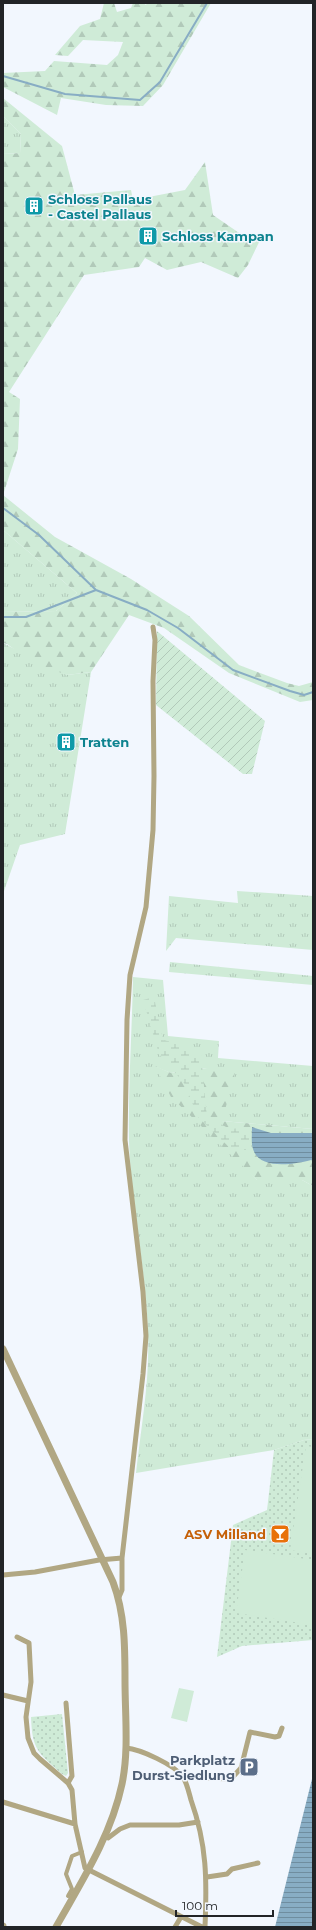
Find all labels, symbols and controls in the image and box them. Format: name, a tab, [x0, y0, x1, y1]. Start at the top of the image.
place label: Schloss Pallaus - Castel Pallaus	[48, 191, 152, 222]
building icon: Schloss Pallaus - Castel Pallaus	[23, 195, 45, 217]
building icon: Schloss Kampan	[137, 225, 159, 247]
place label: Schloss Kampan	[162, 228, 274, 244]
building icon: Tratten	[55, 731, 77, 753]
place label: Tratten	[80, 734, 129, 750]
bar icon: ASV Milland	[269, 1523, 291, 1545]
place label: ASV Milland	[183, 1526, 266, 1542]
place label: Parkplatz Durst-Siedlung	[132, 1752, 235, 1783]
parking icon: Parkplatz Durst-Siedlung	[238, 1756, 260, 1778]
scale bar	[176, 1892, 273, 1918]
text: 100 m	[182, 1898, 218, 1913]

